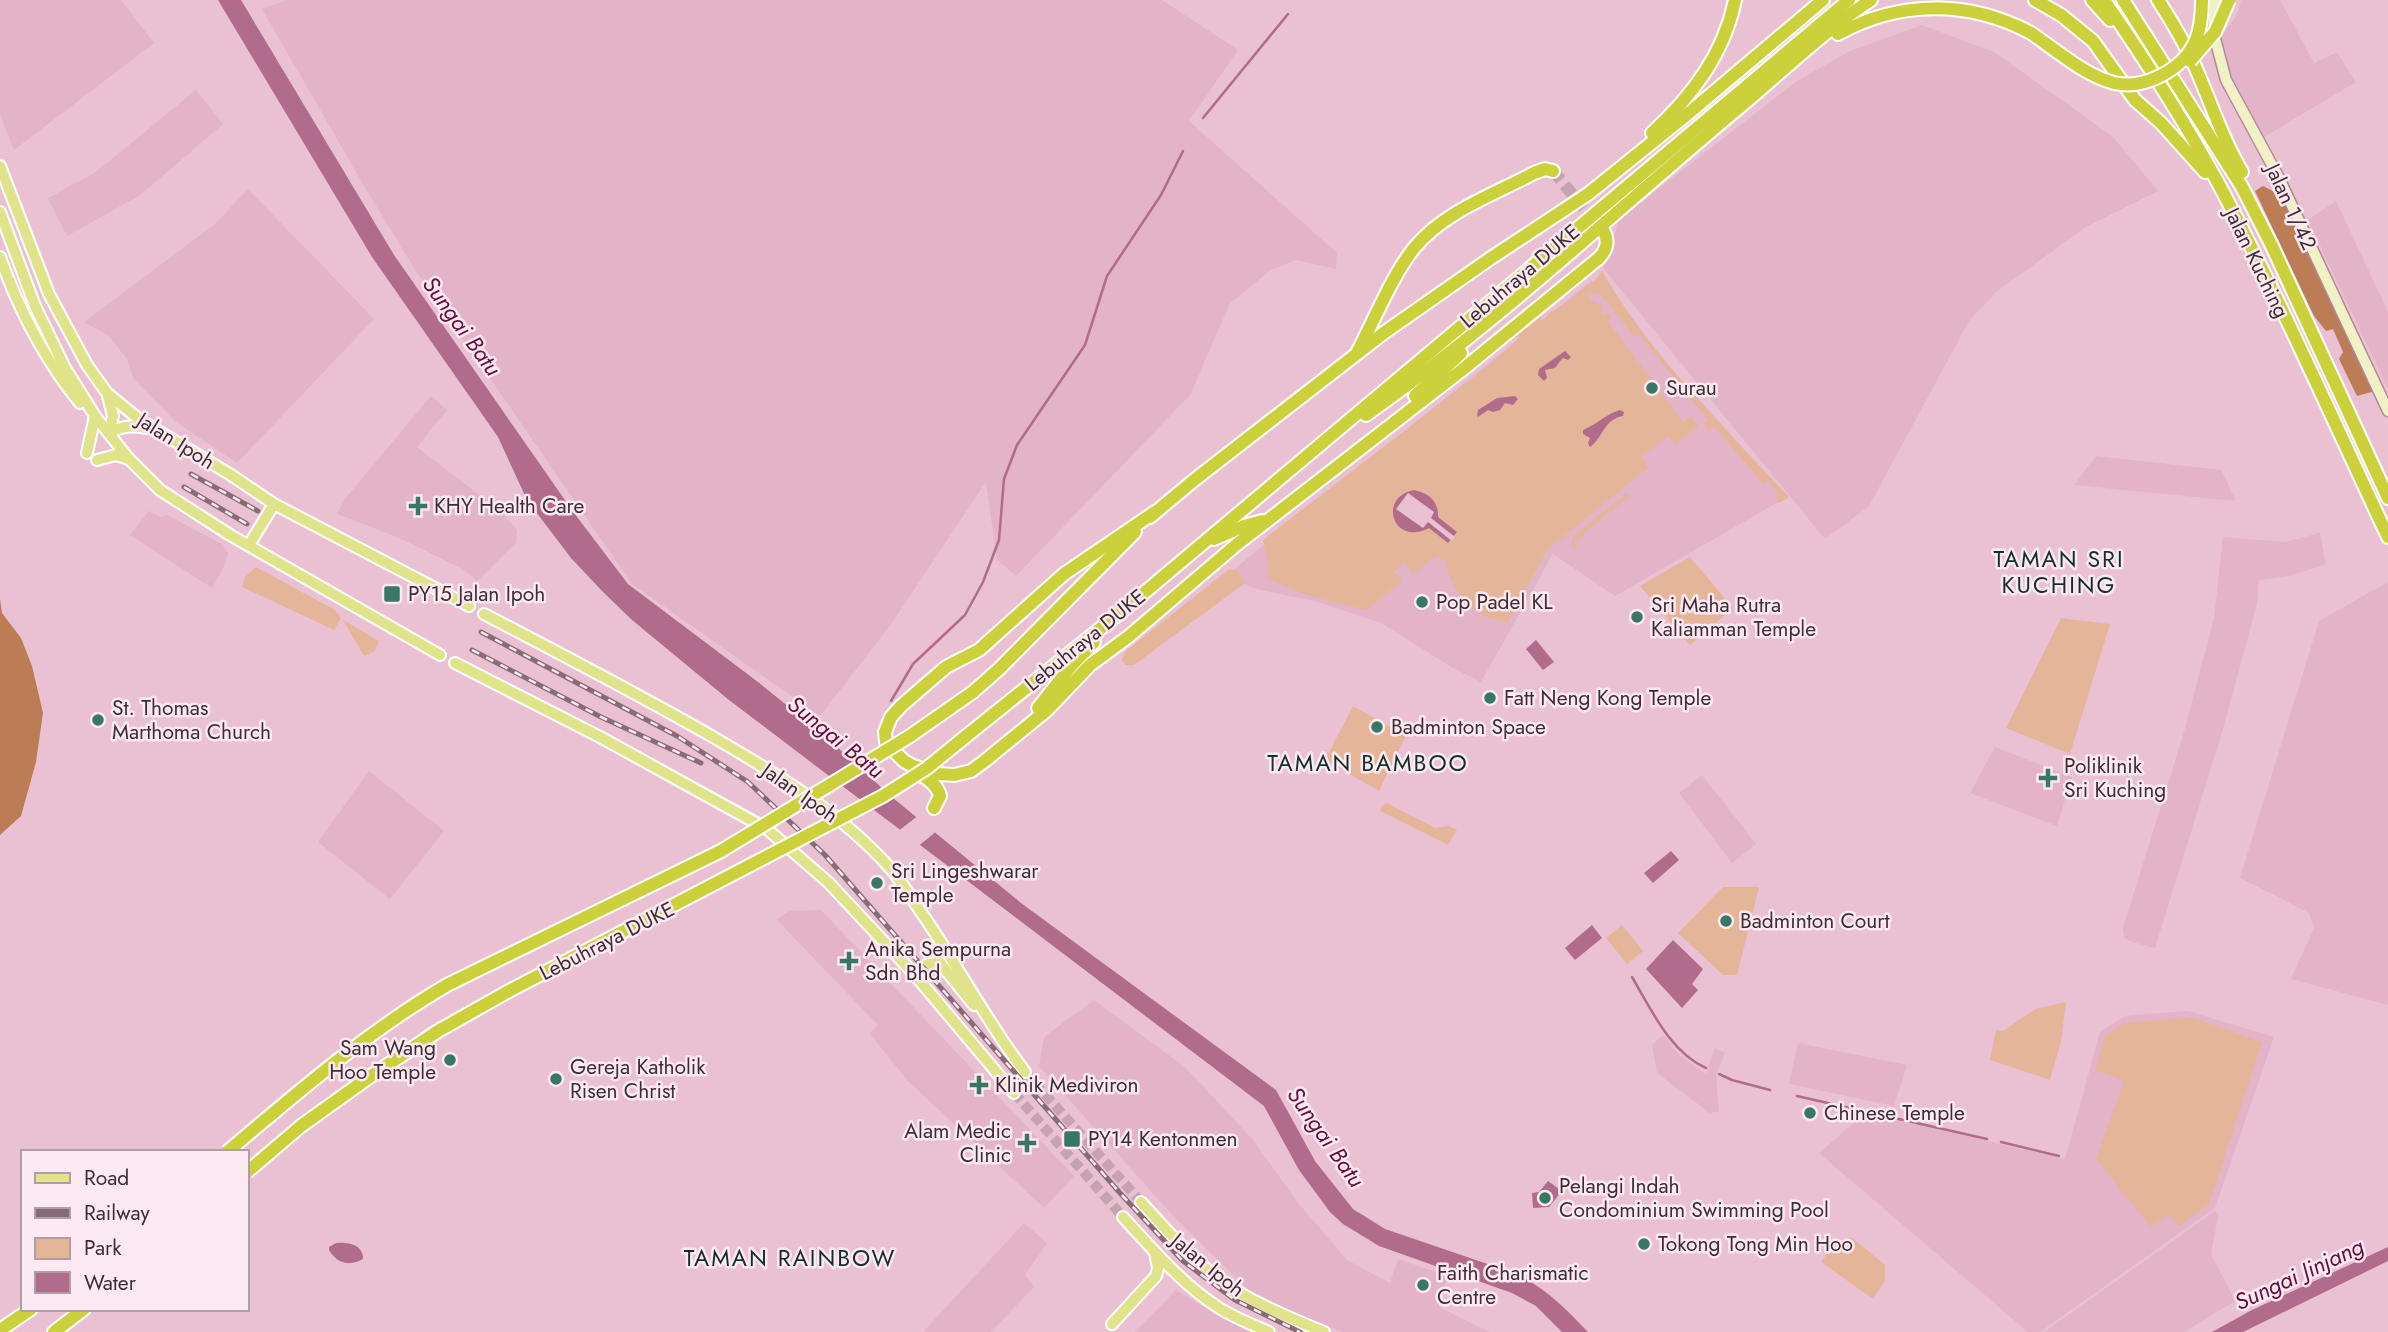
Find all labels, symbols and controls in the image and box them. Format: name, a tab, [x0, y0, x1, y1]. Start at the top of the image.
street label: Jalan 1/42	[2257, 156, 2324, 255]
street label: Jalan Kuching	[2216, 200, 2297, 323]
street label: Lebuhraya DUKE	[1454, 217, 1586, 335]
water label: Sungai Batu	[414, 269, 510, 383]
place label: Surau	[1666, 373, 1717, 403]
marker: Surau	[1644, 380, 1660, 396]
street label: Jalan Ipoh	[129, 404, 221, 477]
place label: KHY Health Care	[434, 491, 584, 521]
marker: KHY Health Care	[408, 496, 428, 516]
district label: TAMAN SRI KUCHING	[1993, 542, 2125, 602]
place label: PY15 Jalan Ipoh	[408, 579, 545, 609]
street label: Lebuhraya DUKE	[1018, 582, 1152, 698]
marker: PY15 Jalan Ipoh	[382, 584, 402, 604]
place label: Pop Padel KL	[1436, 587, 1553, 617]
place label: Sri Maha Rutra Kaliamman Temple	[1651, 590, 1816, 644]
marker: Pop Padel KL	[1414, 594, 1430, 610]
marker: Sri Maha Rutra Kaliamman Temple	[1629, 609, 1645, 625]
place label: Fatt Neng Kong Temple	[1504, 683, 1711, 713]
water label: Sungai Batu	[780, 687, 892, 787]
marker: Fatt Neng Kong Temple	[1482, 690, 1498, 706]
place label: St. Thomas Marthoma Church	[112, 693, 271, 747]
marker: St. Thomas Marthoma Church	[90, 712, 106, 728]
place label: Badminton Space	[1391, 712, 1546, 742]
marker: Badminton Space	[1369, 719, 1385, 735]
district label: TAMAN BAMBOO	[1267, 746, 1469, 780]
place label: Poliklinik Sri Kuching	[2064, 751, 2166, 805]
street label: Jalan Ipoh	[753, 754, 844, 830]
marker: Poliklinik Sri Kuching	[2038, 768, 2058, 788]
place label: Sri Lingeshwarar Temple	[891, 856, 1039, 910]
marker: Sri Lingeshwarar Temple	[869, 875, 885, 891]
street label: Lebuhraya DUKE	[534, 894, 680, 988]
place label: Badminton Court	[1740, 906, 1890, 936]
marker: Badminton Court	[1718, 913, 1734, 929]
place label: Anika Sempurna Sdn Bhd	[865, 934, 1011, 988]
marker: Anika Sempurna Sdn Bhd	[839, 951, 859, 971]
place label: Sam Wang Hoo Temple	[329, 1033, 436, 1087]
marker: Sam Wang Hoo Temple	[442, 1052, 458, 1068]
place label: Gereja Katholik Risen Christ	[570, 1052, 706, 1106]
place label: Klinik Mediviron	[995, 1070, 1139, 1100]
marker: Gereja Katholik Risen Christ	[548, 1071, 564, 1087]
marker: Klinik Mediviron	[969, 1075, 989, 1095]
water label: Sungai Batu	[1279, 1080, 1373, 1195]
place label: Chinese Temple	[1824, 1098, 1965, 1128]
marker: Chinese Temple	[1802, 1105, 1818, 1121]
place label: Alam Medic Clinic	[904, 1116, 1011, 1170]
place label: PY14 Kentonmen	[1088, 1124, 1237, 1154]
marker: PY14 Kentonmen	[1062, 1129, 1082, 1149]
marker: Alam Medic Clinic	[1017, 1133, 1037, 1153]
legend	[21, 1150, 248, 1311]
text: Road	[84, 1163, 129, 1193]
place label: Pelangi Indah Condominium Swimming Pool	[1559, 1171, 1829, 1225]
marker: Pelangi Indah Condominium Swimming Pool	[1537, 1190, 1553, 1206]
text: Railway	[84, 1198, 150, 1228]
street label: Jalan Ipoh	[1162, 1224, 1251, 1304]
place label: Tokong Tong Min Hoo	[1658, 1229, 1853, 1259]
water label: Sungai Jinjang	[2229, 1229, 2370, 1319]
text: Park	[84, 1233, 122, 1263]
marker: Tokong Tong Min Hoo	[1636, 1236, 1652, 1252]
district label: TAMAN RAINBOW	[684, 1241, 896, 1275]
place label: Faith Charismatic Centre	[1437, 1258, 1588, 1312]
text: Water	[84, 1268, 137, 1298]
marker: Faith Charismatic Centre	[1415, 1277, 1431, 1293]

